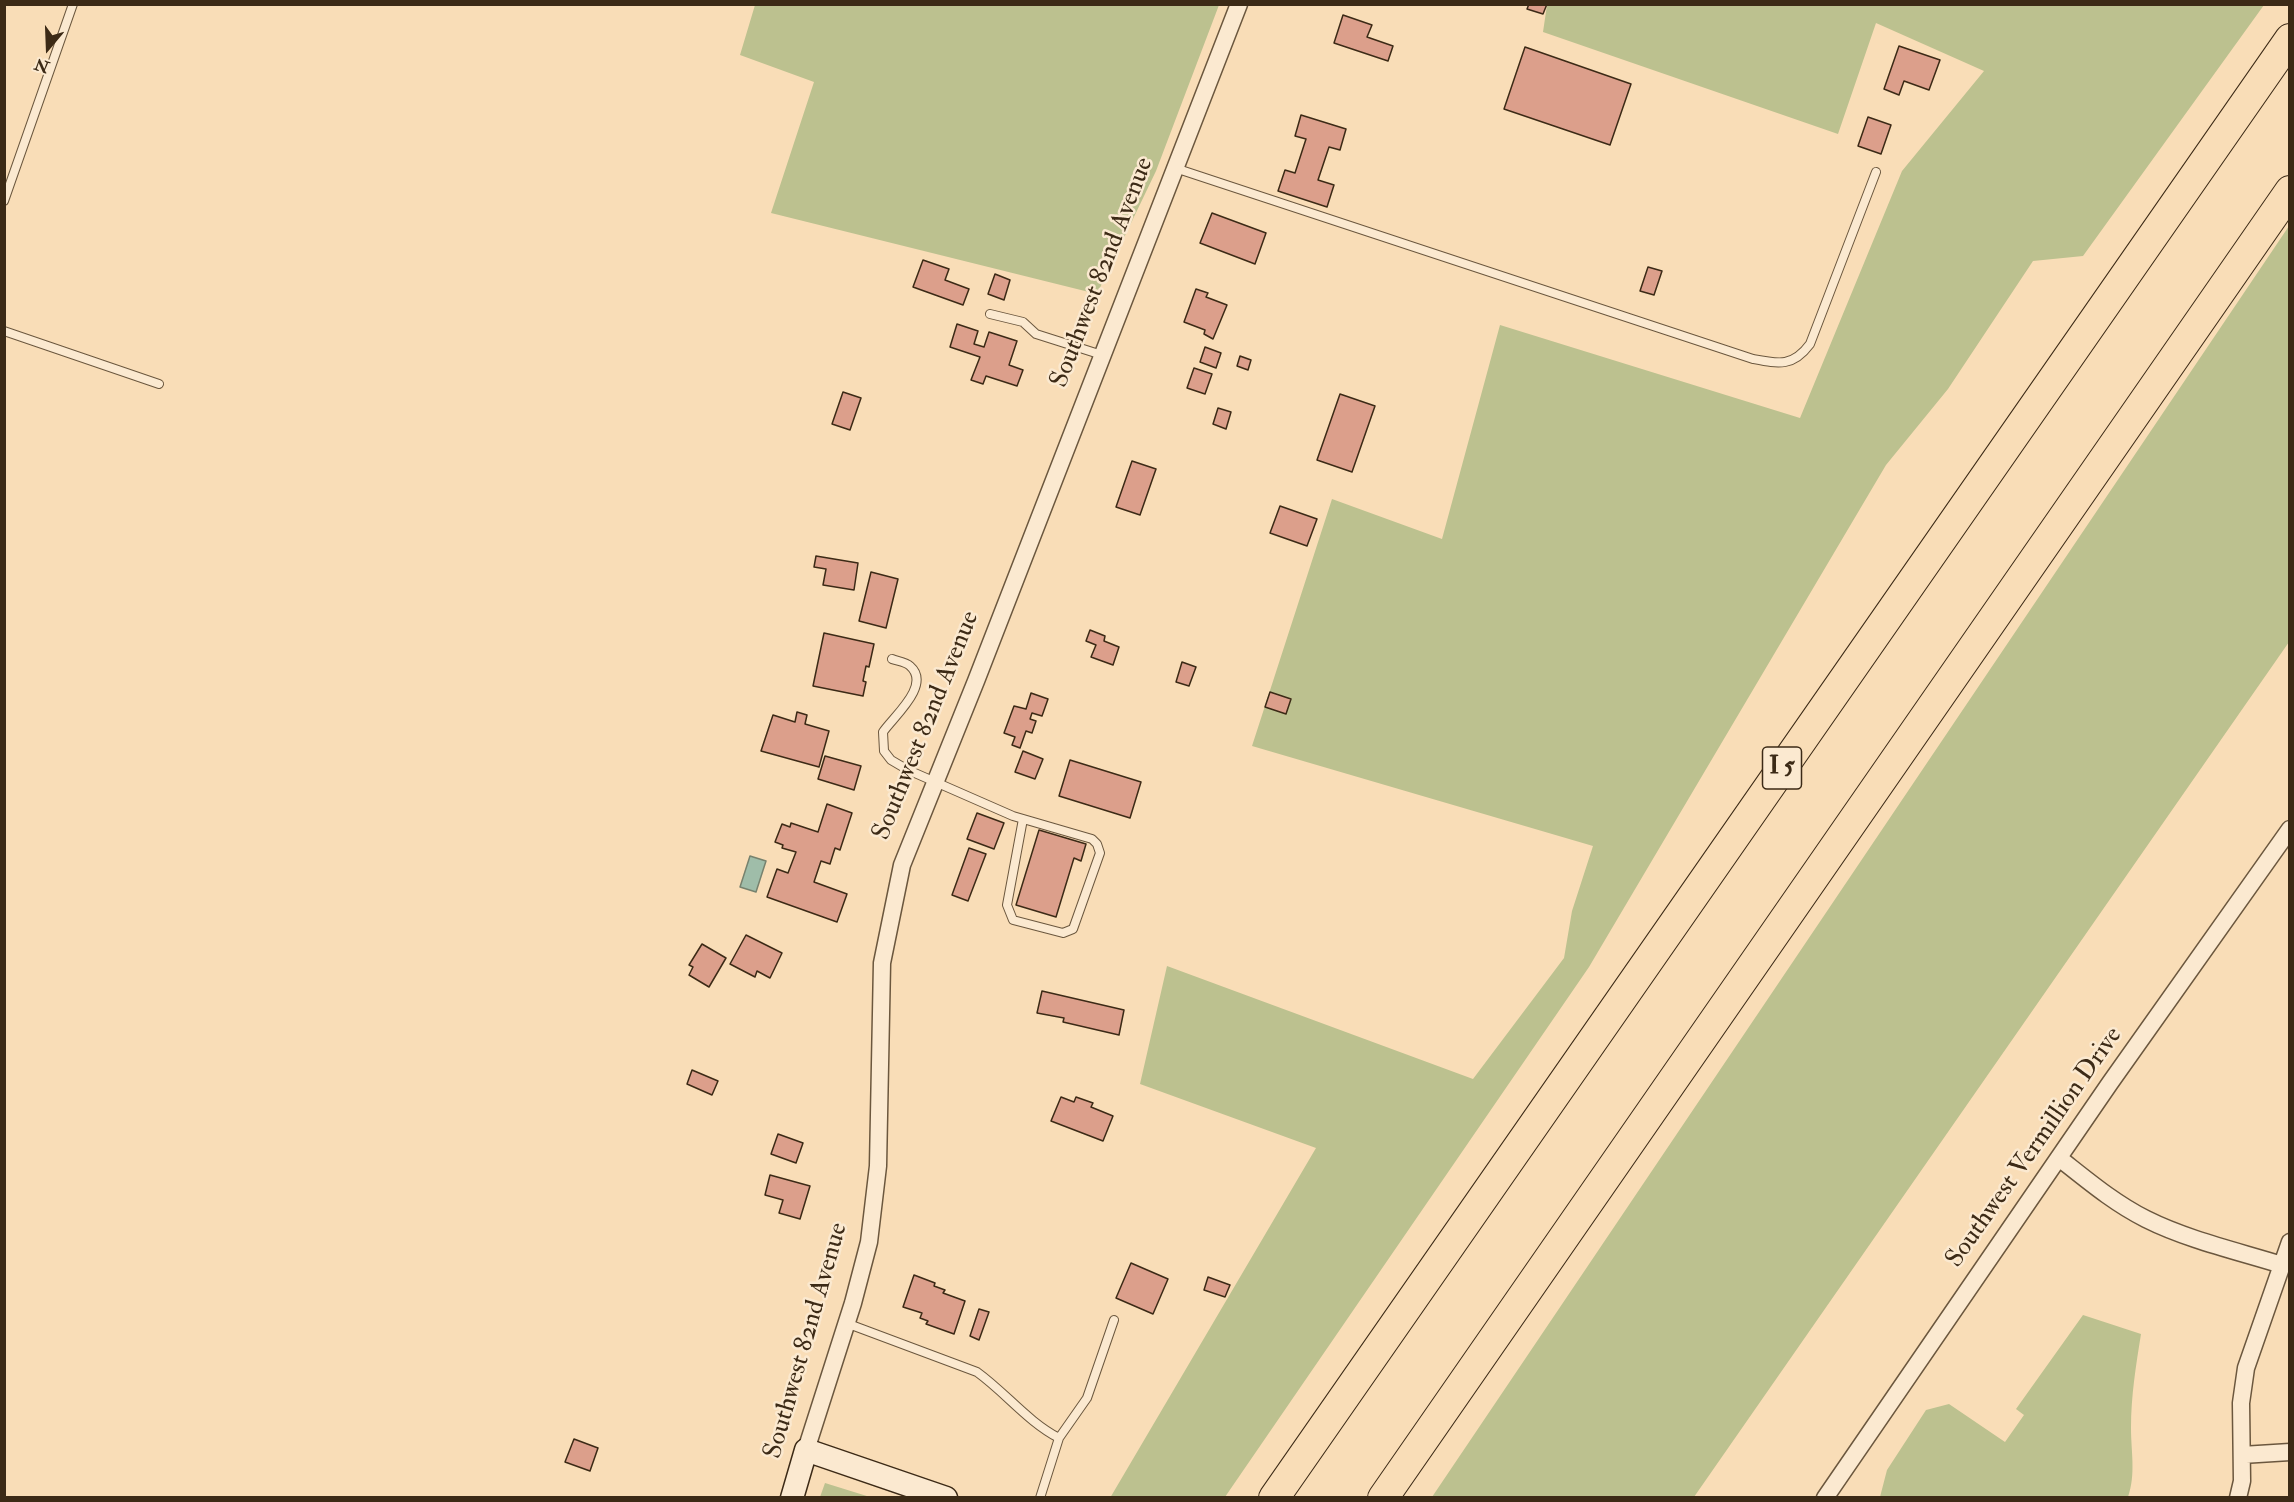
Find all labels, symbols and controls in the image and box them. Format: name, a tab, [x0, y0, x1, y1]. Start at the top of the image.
north arrow	[18, 18, 78, 78]
text: N	[32, 53, 52, 77]
street label: Southwest 82nd Avenue	[1045, 154, 1161, 392]
street label: Southwest 82nd Avenue	[867, 607, 987, 845]
road number: I 5	[1762, 747, 1802, 789]
street label: Southwest Vermillion Drive	[1940, 1022, 2130, 1274]
street label: Southwest 82nd Avenue	[758, 1219, 856, 1463]

